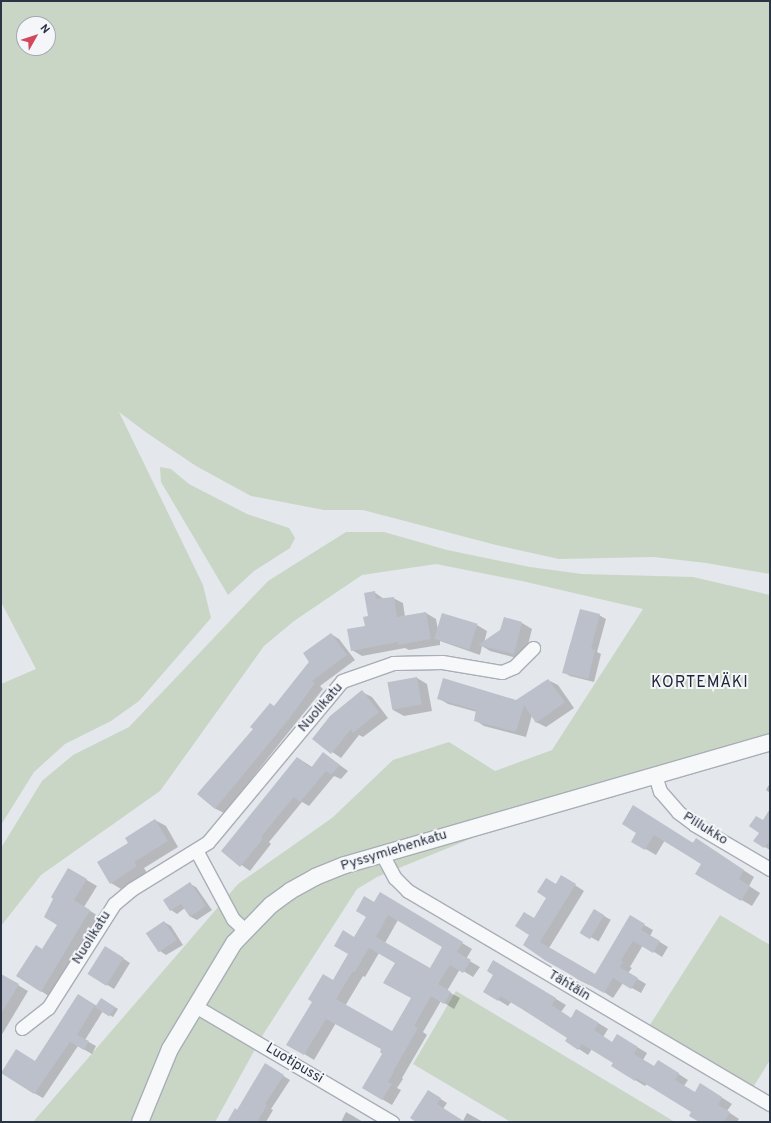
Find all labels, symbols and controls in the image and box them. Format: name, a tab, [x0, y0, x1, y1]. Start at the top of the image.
north arrow	[16, 16, 56, 56]
text: N	[37, 22, 52, 37]
district label: KORTEMÄKI	[651, 673, 749, 693]
street label: Nuolikatu	[295, 680, 347, 736]
street label: Piilukko	[679, 809, 731, 849]
street label: Pyssymiehenkatu	[339, 827, 449, 875]
street label: Nuolikatu	[69, 908, 115, 968]
street label: Tähtäin	[545, 967, 593, 1005]
street label: Luotipussi	[262, 1040, 326, 1088]

